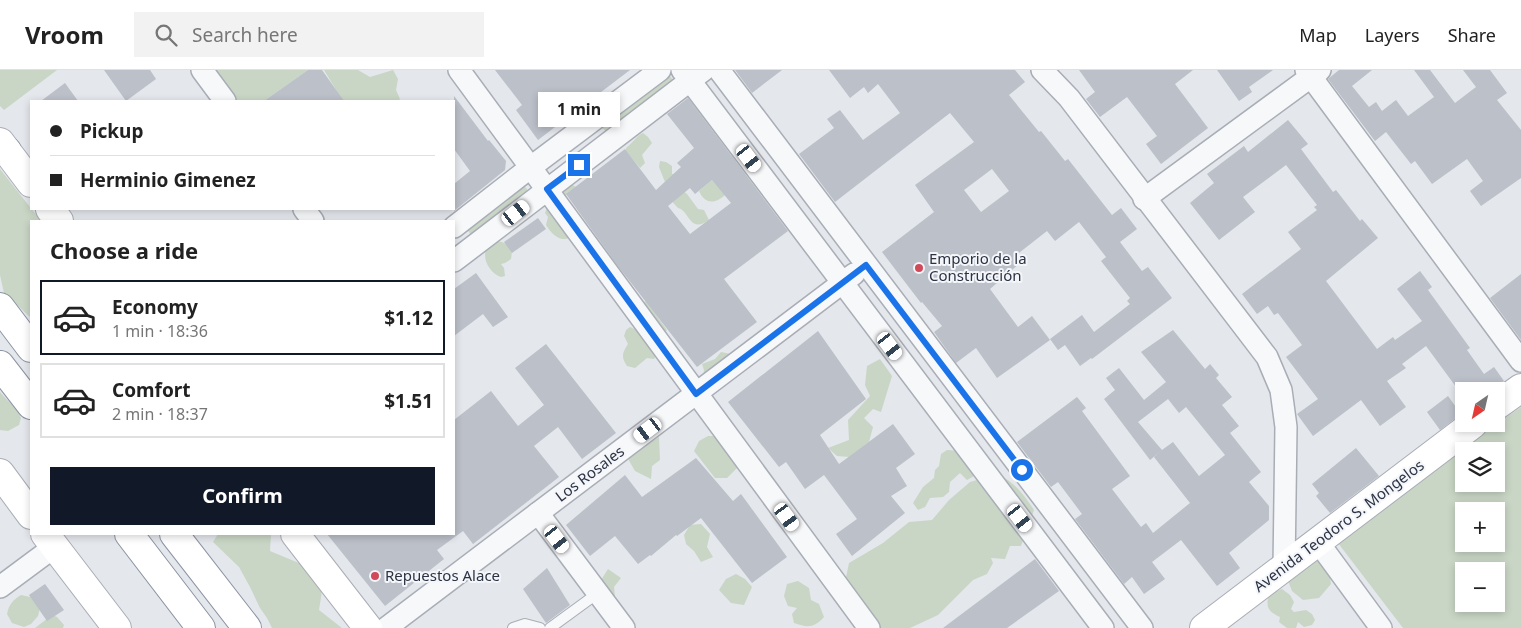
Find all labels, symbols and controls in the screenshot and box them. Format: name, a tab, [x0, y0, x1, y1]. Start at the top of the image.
search box	[134, 12, 484, 57]
text: Vroom	[25, 18, 104, 51]
icon: search	[152, 21, 180, 49]
text: Search here	[192, 22, 298, 48]
text: Map	[1299, 23, 1337, 47]
text: Layers	[1365, 23, 1420, 47]
text: Share	[1448, 23, 1496, 47]
callout: 1 min	[538, 92, 620, 128]
text: 1 min	[557, 98, 601, 120]
text: Pickup	[80, 118, 143, 144]
car	[733, 142, 764, 174]
route end	[568, 154, 590, 176]
text: Herminio Gimenez	[80, 167, 256, 193]
car	[499, 198, 532, 228]
text: Choose a ride	[50, 235, 198, 265]
place label: Emporio de la Construcción	[929, 248, 1027, 285]
marker: Emporio de la Construcción	[913, 262, 925, 274]
text: Economy	[112, 294, 198, 320]
icon: car	[52, 295, 97, 340]
text: $1.12	[384, 305, 433, 331]
text: 1 min · 18:36	[112, 320, 208, 342]
car	[874, 330, 905, 362]
text: Comfort	[112, 377, 191, 403]
icon: car	[52, 378, 97, 423]
north arrow	[1455, 382, 1505, 432]
map controls	[1455, 382, 1505, 612]
text: $1.51	[384, 388, 433, 414]
text: 2 min · 18:37	[112, 403, 208, 425]
car	[631, 415, 664, 445]
street label: Los Rosales	[551, 441, 628, 506]
button: layers	[1455, 442, 1505, 492]
street label: Avenida Teodoro S. Mongelos	[1249, 455, 1428, 596]
route start	[1011, 459, 1033, 481]
button: Confirm	[50, 467, 435, 525]
car	[772, 500, 801, 534]
car	[1004, 502, 1035, 534]
button: +	[1455, 502, 1505, 552]
car	[541, 523, 572, 555]
button: −	[1455, 562, 1505, 612]
place label: Repuestos Alace	[385, 565, 500, 585]
marker: Repuestos Alace	[369, 570, 381, 582]

